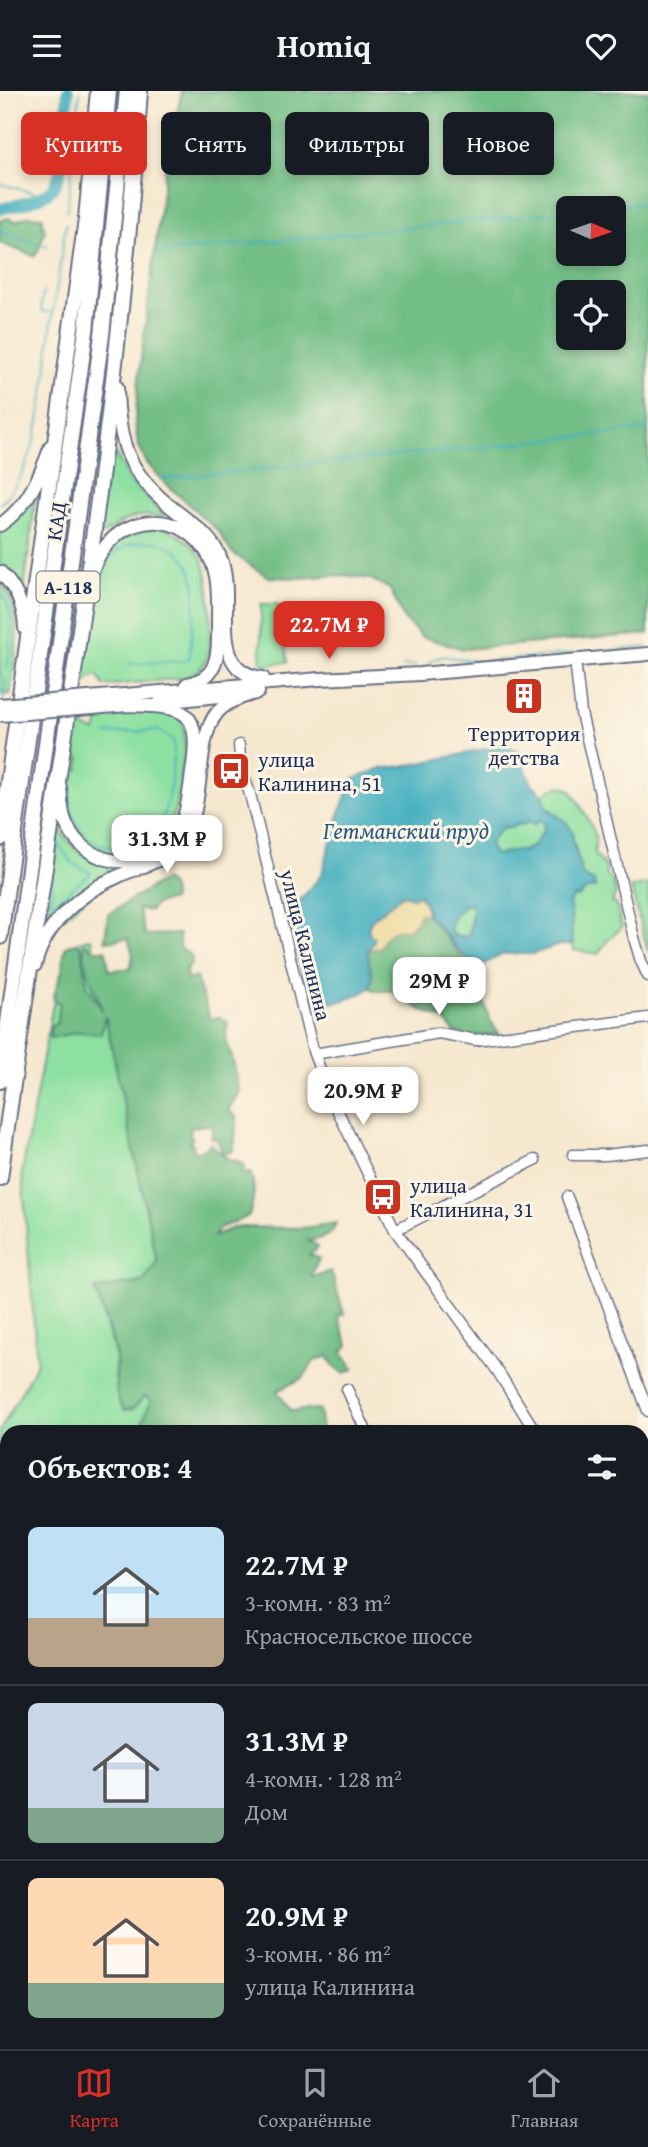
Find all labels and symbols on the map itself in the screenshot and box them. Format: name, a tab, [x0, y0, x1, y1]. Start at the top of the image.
north arrow	[556, 196, 626, 266]
street label: КАД	[38, 500, 74, 542]
road number: А-118	[36, 572, 100, 603]
pin: 22.7M ₽	[264, 601, 394, 661]
building icon: Территория детства	[503, 675, 545, 717]
place label: Территория детства	[468, 718, 580, 773]
place label: улица Калинина, 51	[257, 744, 382, 799]
bus stop icon: улица Калинина, 51	[210, 750, 252, 792]
water label: Гетманский пруд	[322, 814, 489, 847]
pin: 31.3M ₽	[102, 815, 232, 875]
street label: улица Калинина	[272, 865, 340, 1024]
pin: 29M ₽	[390, 957, 488, 1017]
pin: 20.9M ₽	[298, 1067, 428, 1127]
place label: улица Калинина, 31	[409, 1170, 534, 1225]
bus stop icon: улица Калинина, 31	[362, 1176, 404, 1218]

